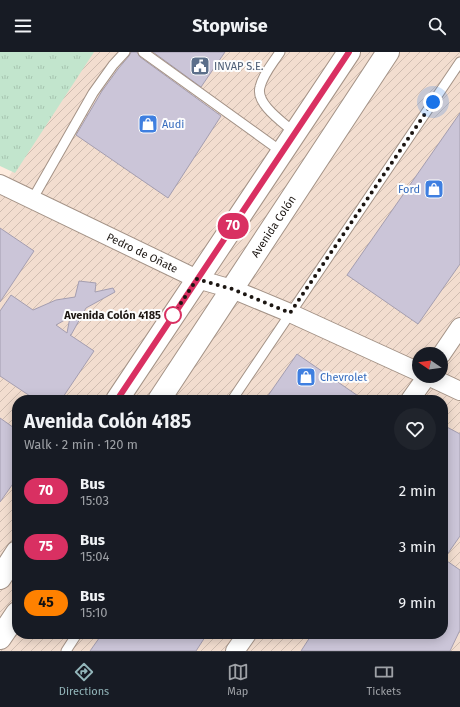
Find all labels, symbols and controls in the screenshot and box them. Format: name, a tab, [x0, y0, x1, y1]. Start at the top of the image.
icon: menu	[12, 15, 34, 37]
text: Stopwise	[192, 15, 268, 37]
icon: search	[426, 15, 448, 37]
public building icon: INVAP S.E.	[189, 55, 211, 77]
place label: INVAP S.E.	[214, 60, 264, 73]
your location	[423, 92, 443, 112]
shop icon: Audi	[137, 113, 159, 135]
place label: Audi	[162, 118, 184, 131]
shop icon: Ford	[423, 178, 445, 200]
place label: Ford	[398, 183, 420, 196]
street label: Avenida Colón	[249, 193, 299, 260]
line badge: 70	[215, 213, 251, 239]
text: 70	[226, 217, 240, 234]
street label: Pedro de Oñate	[104, 230, 180, 276]
marker: Avenida Colón 4185	[164, 306, 182, 324]
place label: Avenida Colón 4185	[63, 309, 161, 322]
north arrow	[412, 347, 448, 383]
map controls	[412, 347, 448, 383]
shop icon: Chevrolet	[295, 366, 317, 388]
place label: Chevrolet	[320, 371, 367, 384]
button: heart	[394, 408, 436, 450]
text: Avenida Colón 4185	[24, 410, 191, 433]
text: Walk · 2 min · 120 m	[24, 437, 138, 452]
text: Bus	[80, 475, 105, 493]
text: 70	[39, 482, 53, 499]
text: 2 min	[399, 482, 436, 500]
text: 15:03	[80, 493, 109, 508]
text: Bus	[80, 531, 105, 549]
text: 75	[39, 538, 53, 555]
text: 3 min	[399, 538, 436, 556]
text: 15:04	[80, 549, 109, 564]
text: Bus	[80, 587, 105, 605]
text: 45	[38, 594, 54, 611]
text: 9 min	[398, 594, 436, 612]
text: 15:10	[80, 605, 108, 620]
tab: Directions	[59, 661, 109, 698]
tab: Map	[227, 661, 249, 698]
tab: Tickets	[367, 661, 401, 698]

